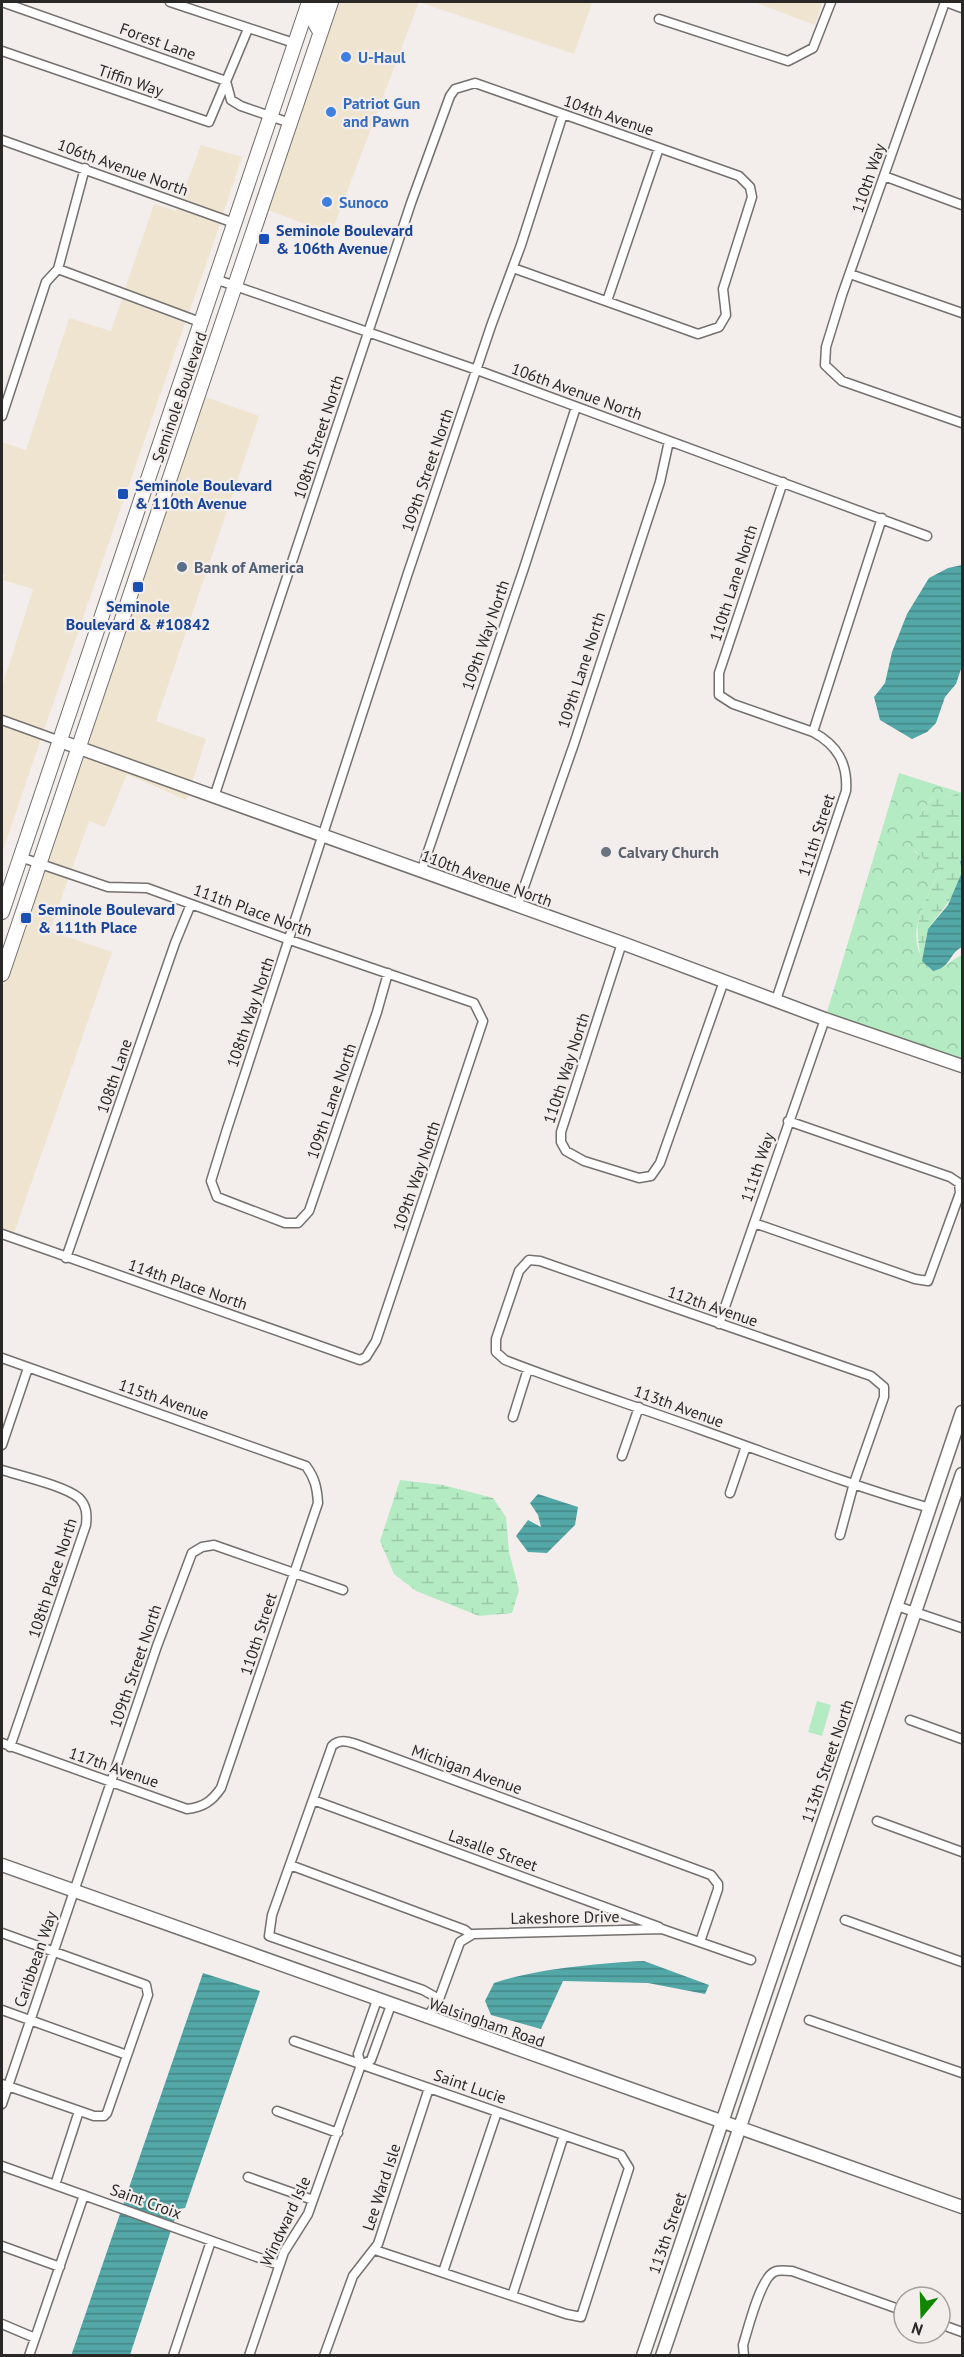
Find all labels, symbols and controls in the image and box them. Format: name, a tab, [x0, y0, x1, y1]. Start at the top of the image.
street label: Forest Lane	[117, 18, 199, 64]
place label: U-Haul	[358, 47, 406, 67]
marker: U-Haul	[339, 50, 353, 64]
street label: Tiffin Way	[96, 60, 167, 101]
street label: 104th Avenue	[561, 90, 657, 140]
place label: Patriot Gun and Pawn	[343, 93, 420, 131]
marker: Patriot Gun and Pawn	[324, 105, 338, 119]
street label: 106th Avenue North	[55, 134, 191, 200]
street label: 110th Way	[847, 140, 889, 215]
place label: Sunoco	[339, 192, 389, 212]
marker: Sunoco	[320, 195, 334, 209]
place label: Seminole Boulevard & 106th Avenue	[276, 220, 413, 258]
marker: Seminole Boulevard & 106th Avenue	[257, 232, 271, 246]
street label: Seminole Boulevard	[147, 329, 211, 465]
street label: 106th Avenue North	[509, 358, 645, 424]
street label: 108th Street North	[289, 372, 347, 502]
street label: 109th Street North	[397, 406, 457, 534]
place label: Seminole Boulevard & 110th Avenue	[135, 475, 272, 513]
marker: Seminole Boulevard & 110th Avenue	[116, 487, 130, 501]
street label: 110th Lane North	[705, 522, 761, 644]
place label: Bank of America	[194, 557, 304, 577]
marker: Bank of America	[175, 560, 189, 574]
street label: 109th Way North	[457, 577, 513, 693]
marker: Seminole Boulevard & #10842	[131, 580, 145, 594]
place label: Seminole Boulevard & #10842	[66, 596, 210, 634]
street label: 109th Lane North	[553, 609, 609, 731]
street label: 111th Street	[793, 791, 839, 879]
place label: Calvary Church	[618, 842, 719, 862]
street label: 110th Avenue North	[419, 845, 555, 911]
marker: Calvary Church	[599, 845, 613, 859]
street label: 111th Place North	[191, 879, 315, 941]
place label: Seminole Boulevard & 111th Place	[38, 899, 175, 937]
marker: Seminole Boulevard & 111th Place	[19, 911, 33, 925]
street label: 108th Way North	[222, 954, 278, 1070]
street label: 110th Way North	[539, 1010, 593, 1126]
street label: 108th Lane	[92, 1036, 136, 1116]
street label: 109th Lane North	[302, 1040, 360, 1162]
street label: 109th Way North	[388, 1118, 444, 1234]
street label: 111th Way	[736, 1129, 778, 1204]
street label: 114th Place North	[126, 1254, 250, 1314]
street label: 112th Avenue	[665, 1281, 761, 1331]
street label: 115th Avenue	[116, 1374, 212, 1424]
street label: 113th Avenue	[631, 1381, 727, 1431]
street label: 108th Place North	[23, 1516, 81, 1640]
street label: 110th Street	[235, 1590, 281, 1678]
street label: 109th Street North	[105, 1602, 165, 1730]
street label: 113th Street North	[797, 1697, 857, 1825]
street label: Michigan Avenue	[409, 1740, 525, 1798]
street label: 117th Avenue	[66, 1742, 162, 1792]
street label: Lasalle Street	[446, 1825, 541, 1876]
street label: Lakeshore Drive	[510, 1906, 620, 1928]
street label: Caribbean Way	[9, 1908, 61, 2010]
street label: Walsingham Road	[426, 1993, 548, 2051]
street label: Saint Lucie	[431, 2064, 509, 2108]
street label: Lee Ward Isle	[358, 2141, 404, 2233]
street label: Windward Isle	[255, 2173, 315, 2269]
street label: Saint Croix	[108, 2179, 184, 2223]
street label: 113th Street	[644, 2189, 691, 2277]
north arrow	[892, 2285, 952, 2345]
text: N	[909, 2318, 925, 2340]

